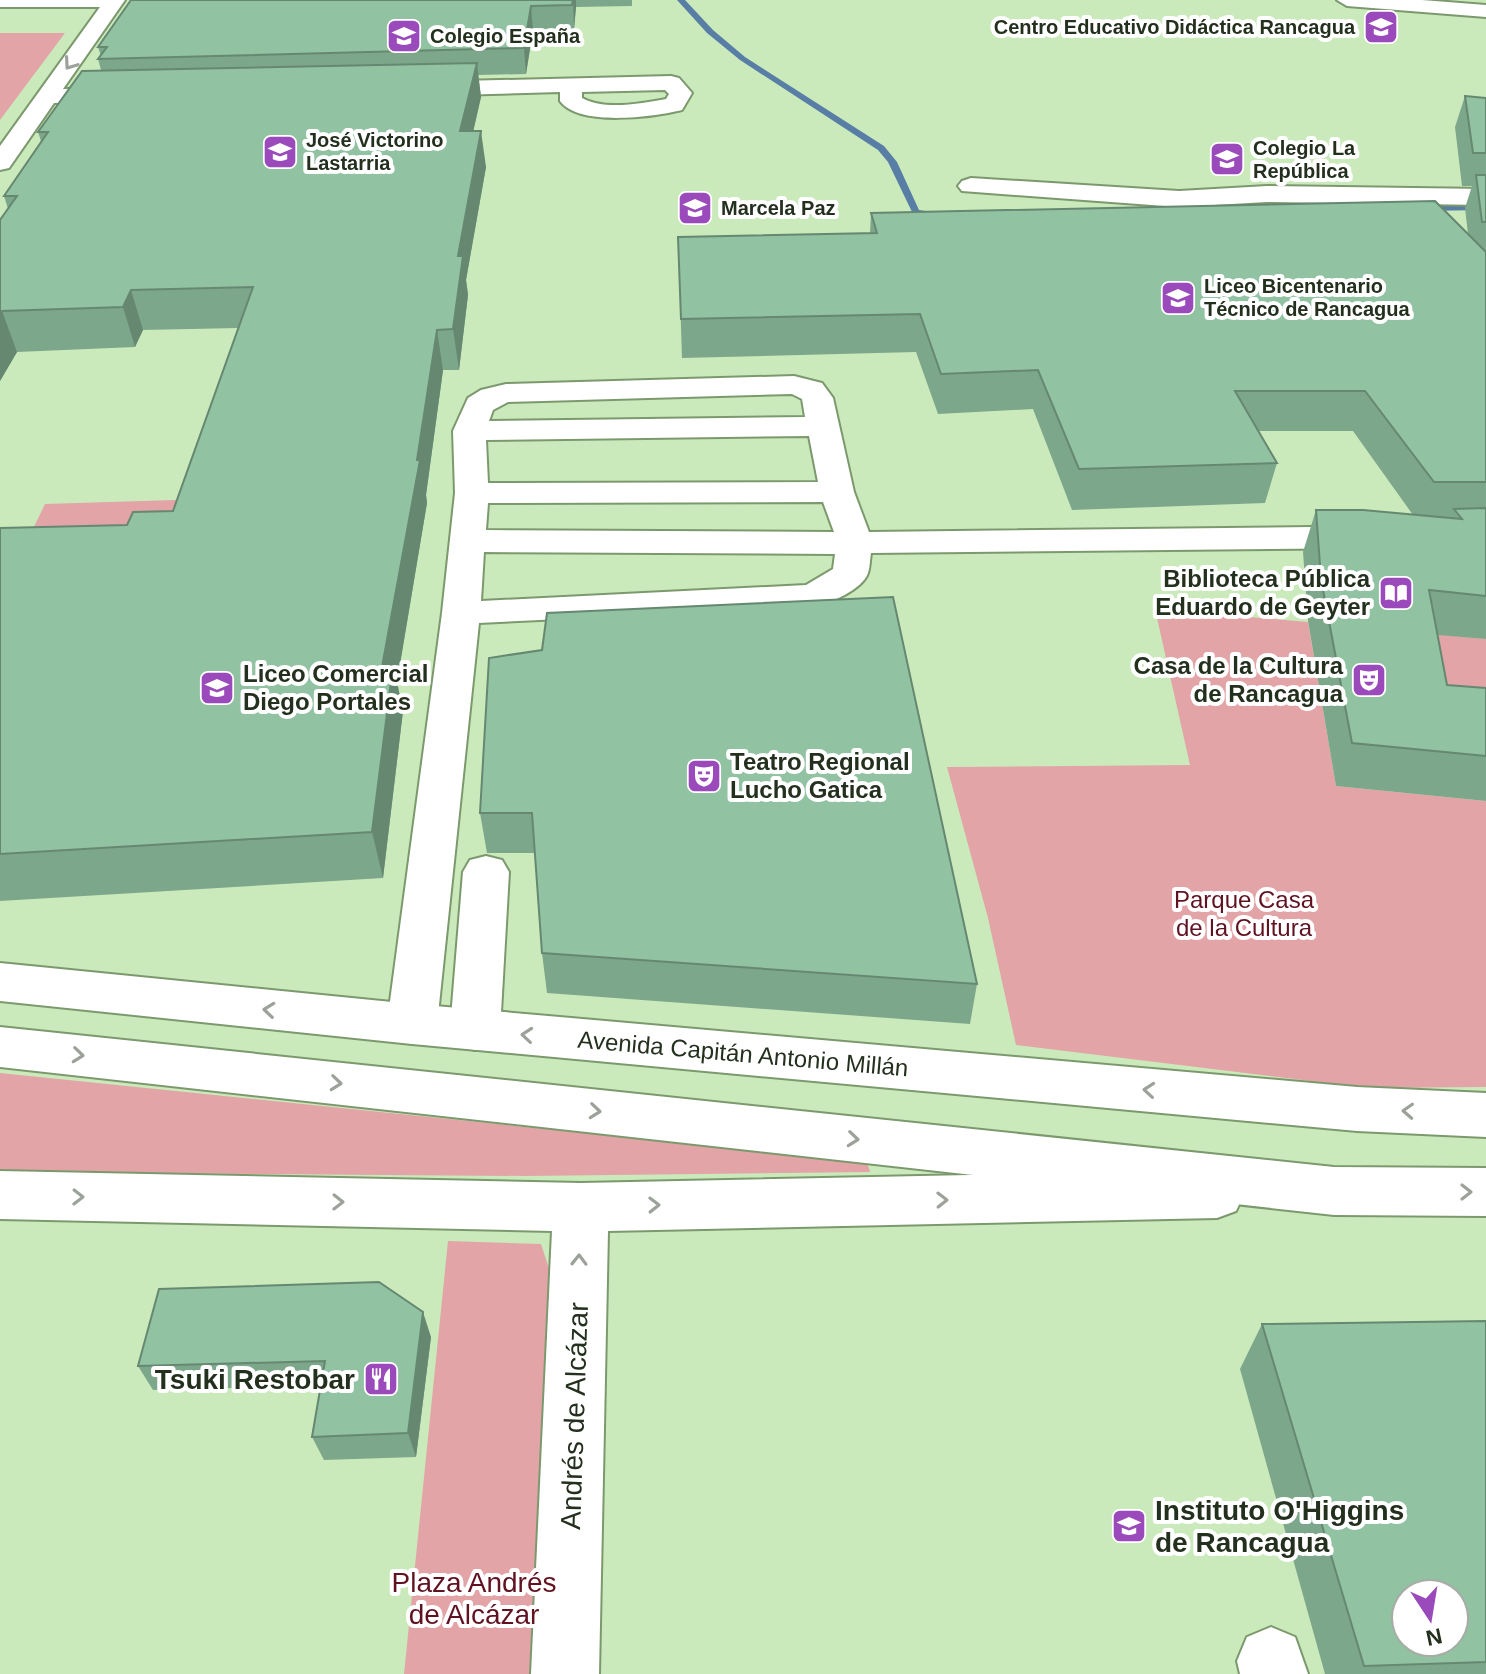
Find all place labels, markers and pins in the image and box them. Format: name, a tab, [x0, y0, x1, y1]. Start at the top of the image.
school or university icon: Centro Educativo Didáctica Rancagua	[1362, 8, 1400, 46]
place label: Centro Educativo Didáctica Rancagua	[994, 16, 1356, 38]
school or university icon: Colegio España	[385, 17, 423, 55]
place label: Colegio España	[430, 25, 581, 47]
place label: José Victorino Lastarria	[306, 129, 443, 174]
school or university icon: José Victorino Lastarria	[261, 133, 299, 171]
place label: Colegio La República	[1253, 137, 1356, 182]
school or university icon: Colegio La República	[1208, 140, 1246, 178]
school or university icon: Marcela Paz	[676, 189, 714, 227]
place label: Marcela Paz	[721, 197, 836, 219]
place label: Liceo Bicentenario Técnico de Rancagua	[1204, 275, 1410, 320]
school or university icon: Liceo Bicentenario Técnico de Rancagua	[1159, 279, 1197, 317]
place label: Biblioteca Pública Eduardo de Geyter	[1155, 565, 1371, 620]
library icon: Biblioteca Pública Eduardo de Geyter	[1377, 574, 1415, 612]
place label: Casa de la Cultura de Rancagua	[1134, 652, 1344, 707]
place label: Liceo Comercial Diego Portales	[243, 660, 428, 715]
theatre icon: Casa de la Cultura de Rancagua	[1350, 661, 1388, 699]
school or university icon: Liceo Comercial Diego Portales	[198, 669, 236, 707]
place label: Teatro Regional Lucho Gatica	[730, 748, 910, 803]
theatre icon: Teatro Regional Lucho Gatica	[685, 757, 723, 795]
restaurant icon: Tsuki Restobar	[362, 1360, 400, 1398]
place label: Tsuki Restobar	[155, 1364, 355, 1395]
place label: Instituto O'Higgins de Rancagua	[1155, 1495, 1404, 1558]
school or university icon: Instituto O'Higgins de Rancagua	[1110, 1507, 1148, 1545]

